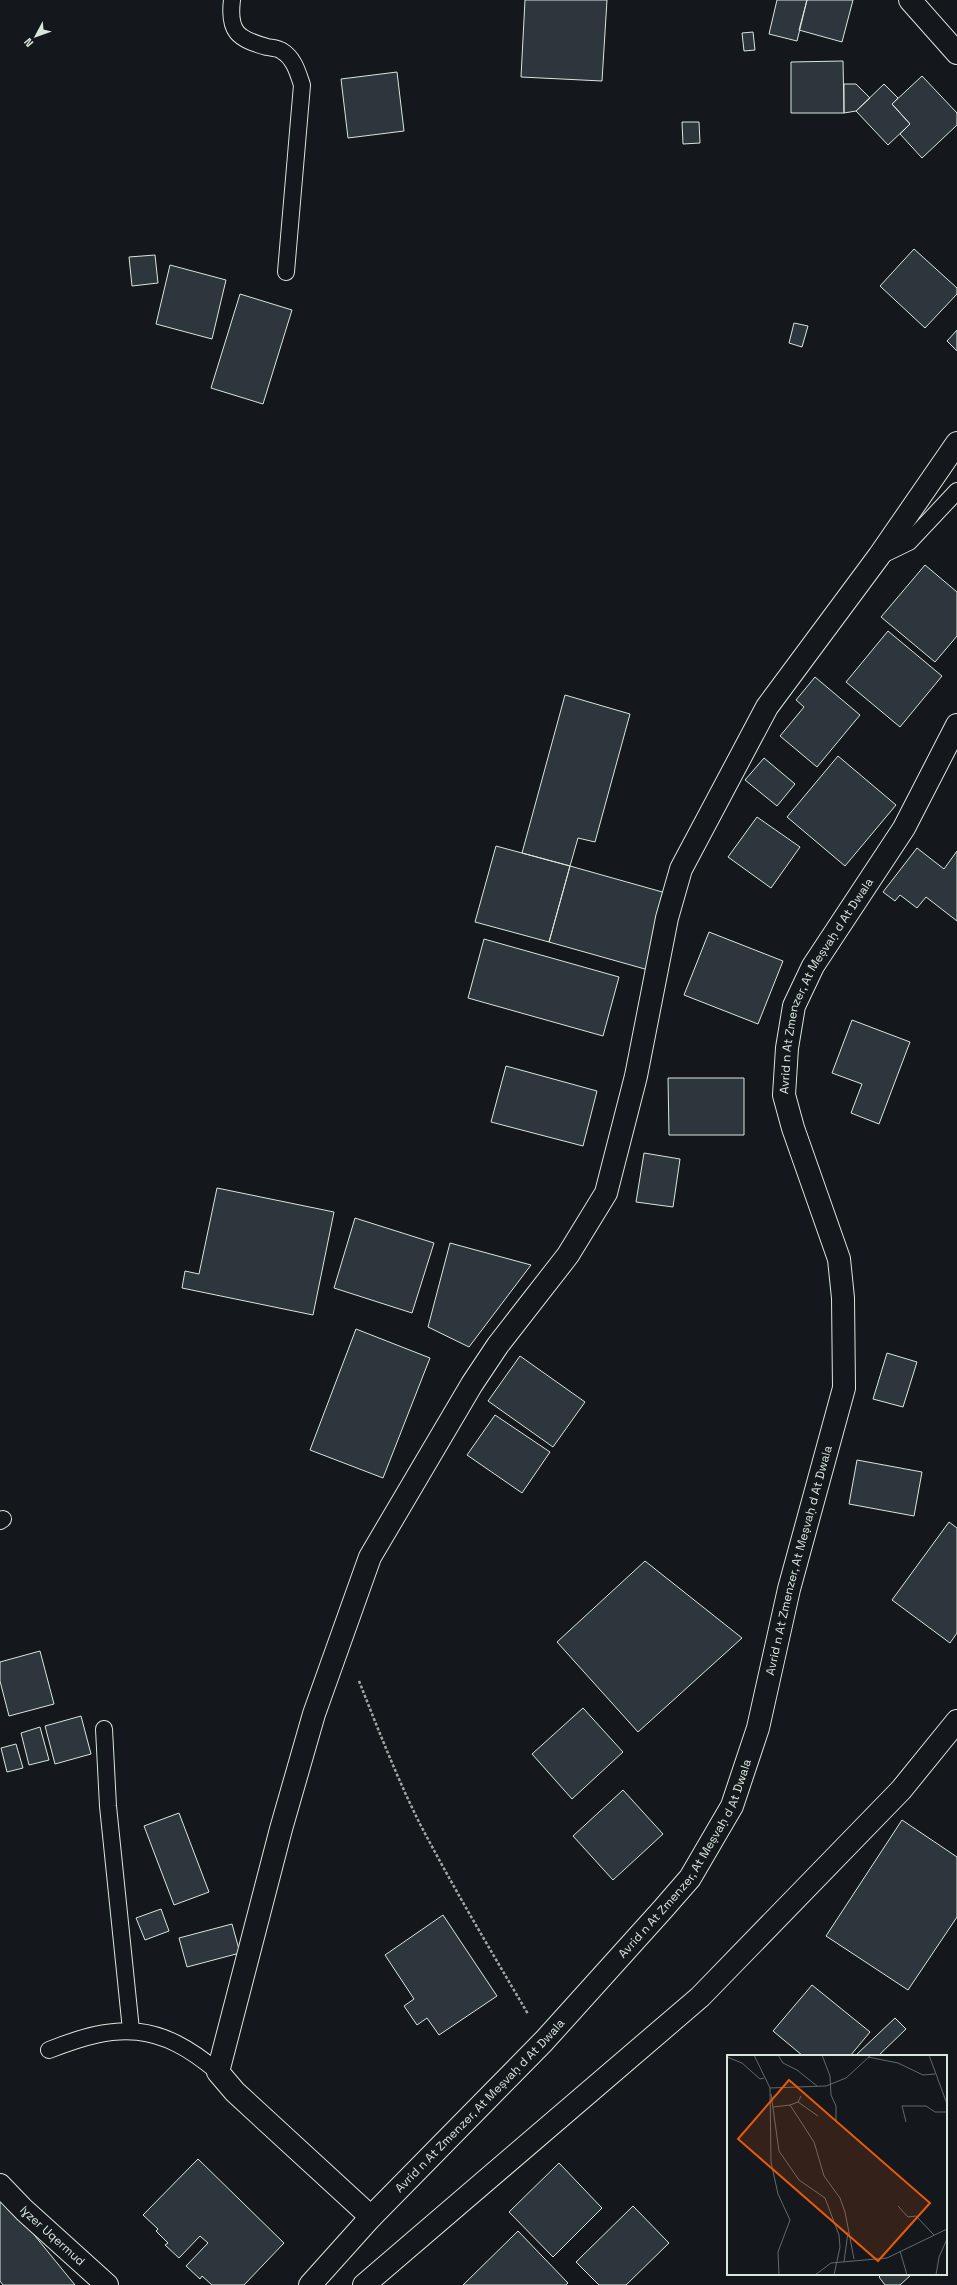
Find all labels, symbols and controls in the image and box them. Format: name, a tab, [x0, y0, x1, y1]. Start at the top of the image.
north arrow	[16, 16, 56, 56]
text: N	[21, 35, 36, 50]
street label: Avrid n At Zmenzer, At Meṣvaḥ d At Dwala	[776, 875, 877, 1094]
street label: Avrid n At Zmenzer, At Meṣvaḥ d At Dwala	[762, 1444, 836, 1677]
street label: Avrid n At Zmenzer, At Meṣvaḥ d At Dwala	[615, 1757, 755, 1961]
street label: Avrid n At Zmenzer, At Meṣvaḥ d At Dwala	[391, 2015, 568, 2196]
inset map	[727, 2055, 947, 2275]
street label: Iɣzer Uqermud	[16, 2202, 88, 2269]

